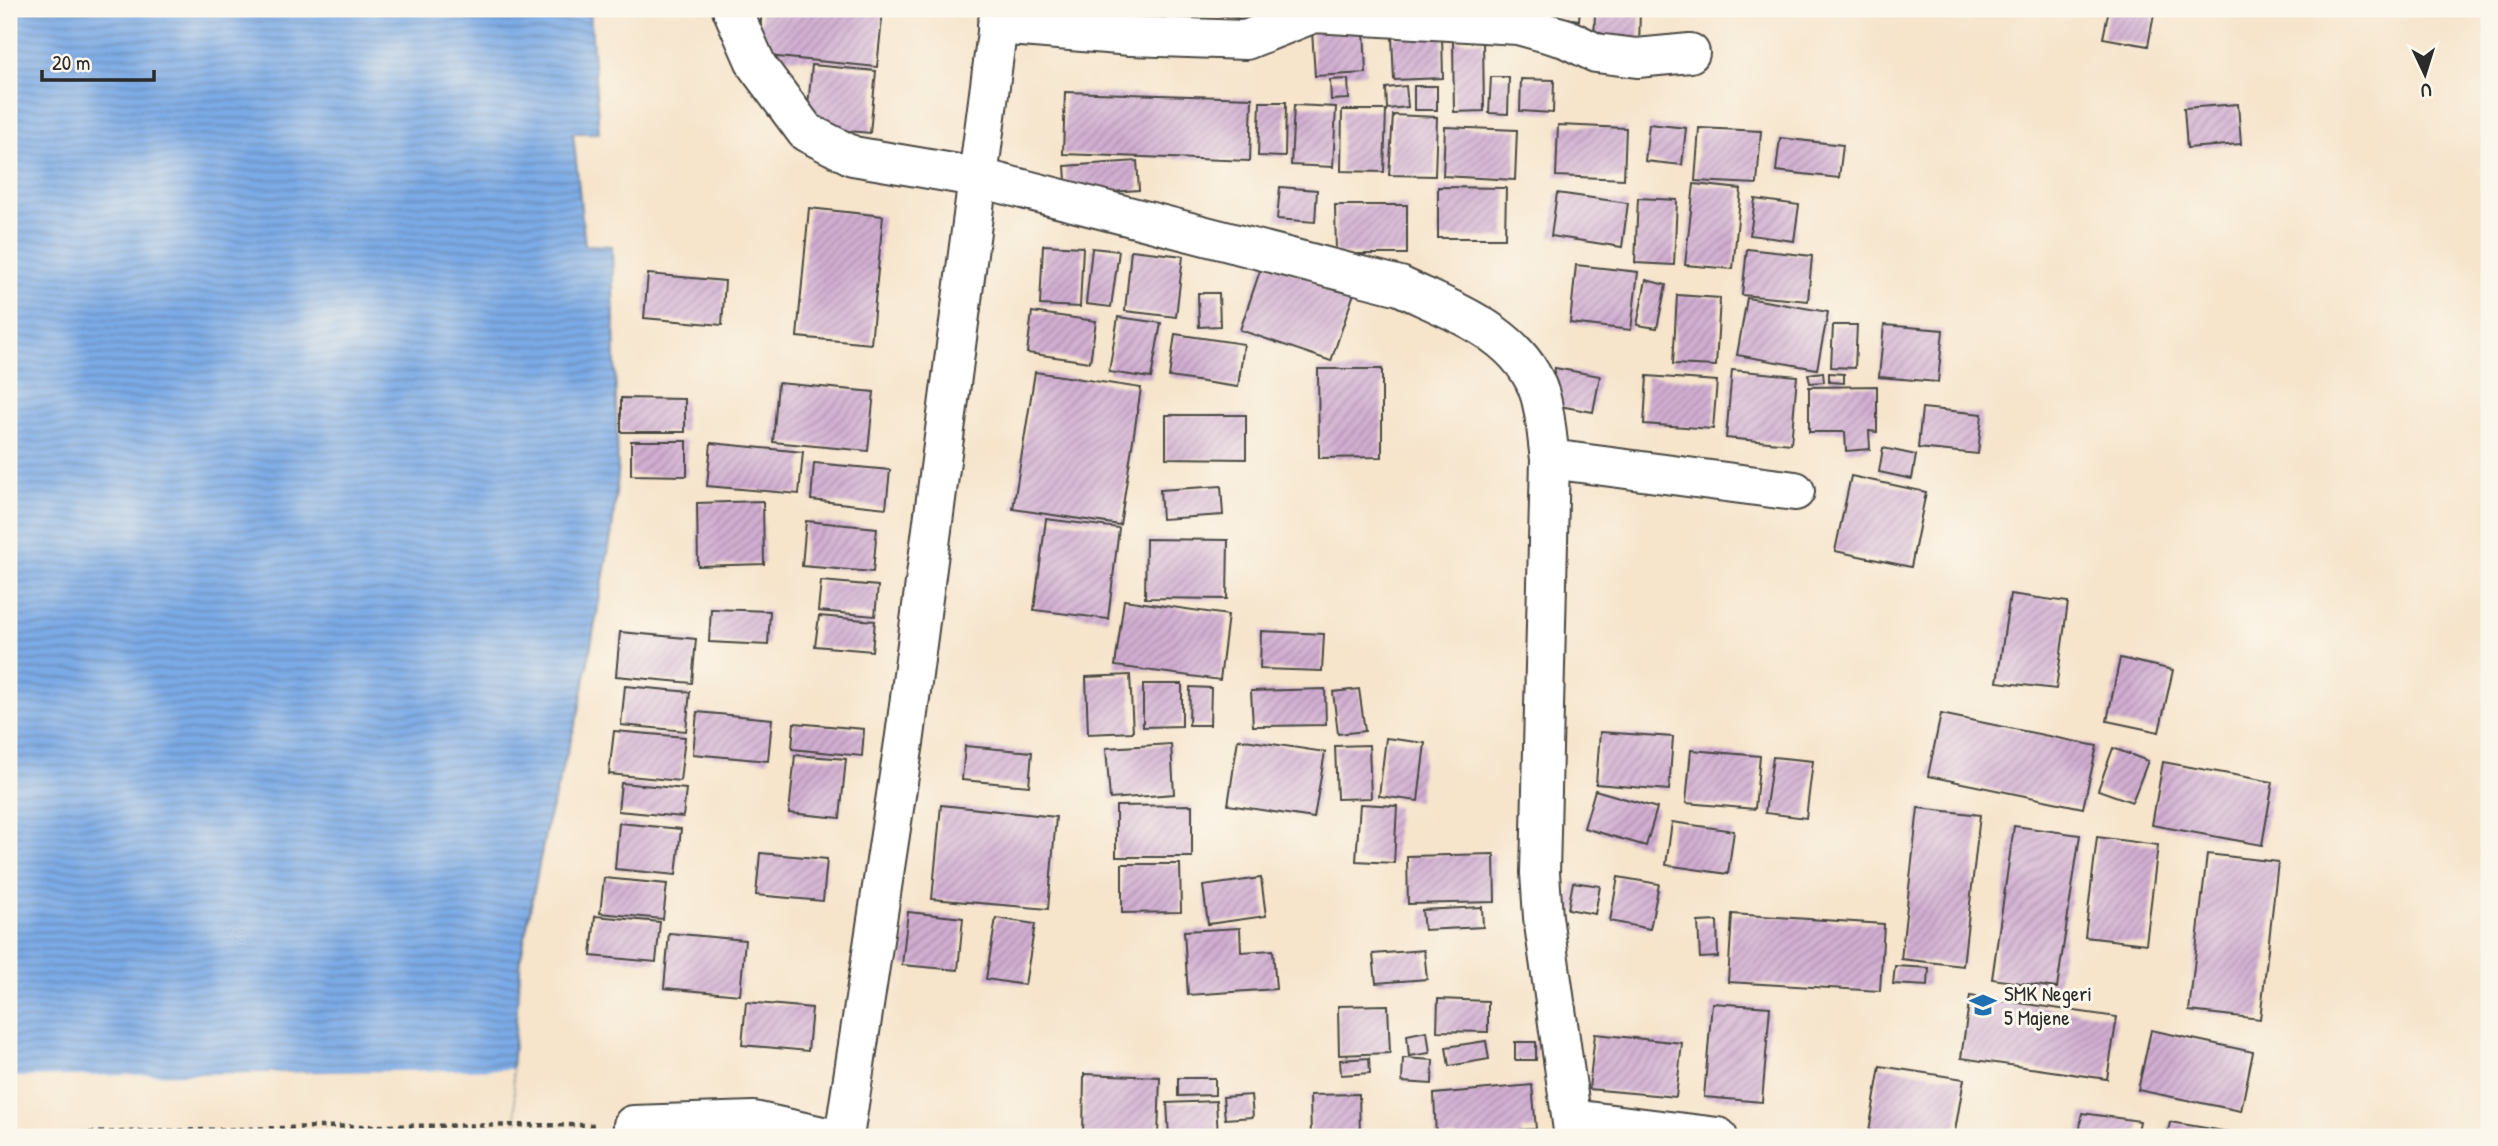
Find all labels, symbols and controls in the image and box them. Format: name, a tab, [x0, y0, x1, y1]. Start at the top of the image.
scale bar	[42, 38, 154, 82]
north arrow	[2390, 38, 2460, 108]
text: 20 m	[52, 48, 90, 77]
text: U	[2420, 78, 2432, 104]
place label: SMK Negeri 5 Majene	[2004, 979, 2092, 1032]
school or university icon: SMK Negeri 5 Majene	[1968, 990, 1998, 1020]

